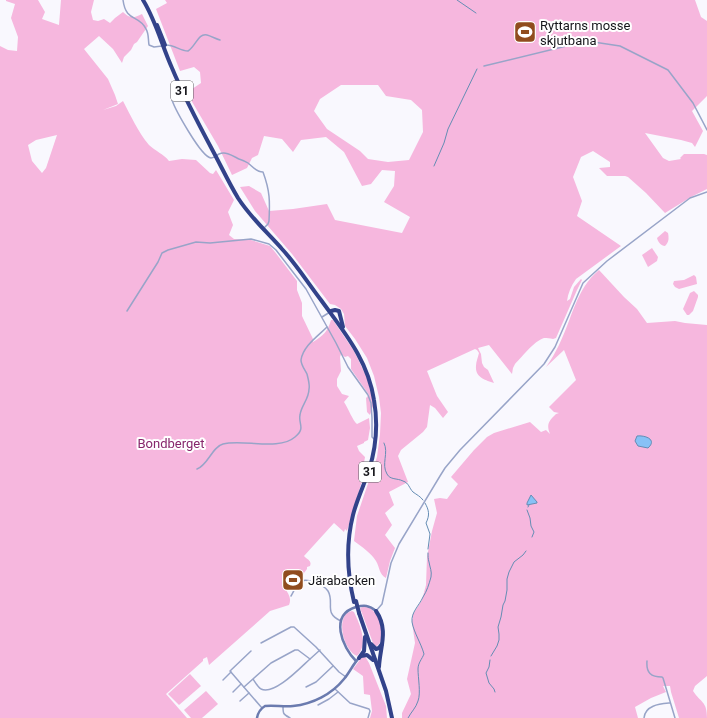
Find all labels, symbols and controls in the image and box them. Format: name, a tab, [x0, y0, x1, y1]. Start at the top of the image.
place label: Ryttarns mosse skjutbana	[540, 18, 630, 48]
sports icon: Ryttarns mosse skjutbana	[512, 19, 538, 45]
road number: 31	[171, 81, 193, 101]
park label: Bondberget	[138, 436, 204, 451]
road number: 31	[359, 462, 381, 482]
sports icon: Järabacken	[280, 567, 306, 593]
place label: Järabacken	[308, 573, 375, 588]

